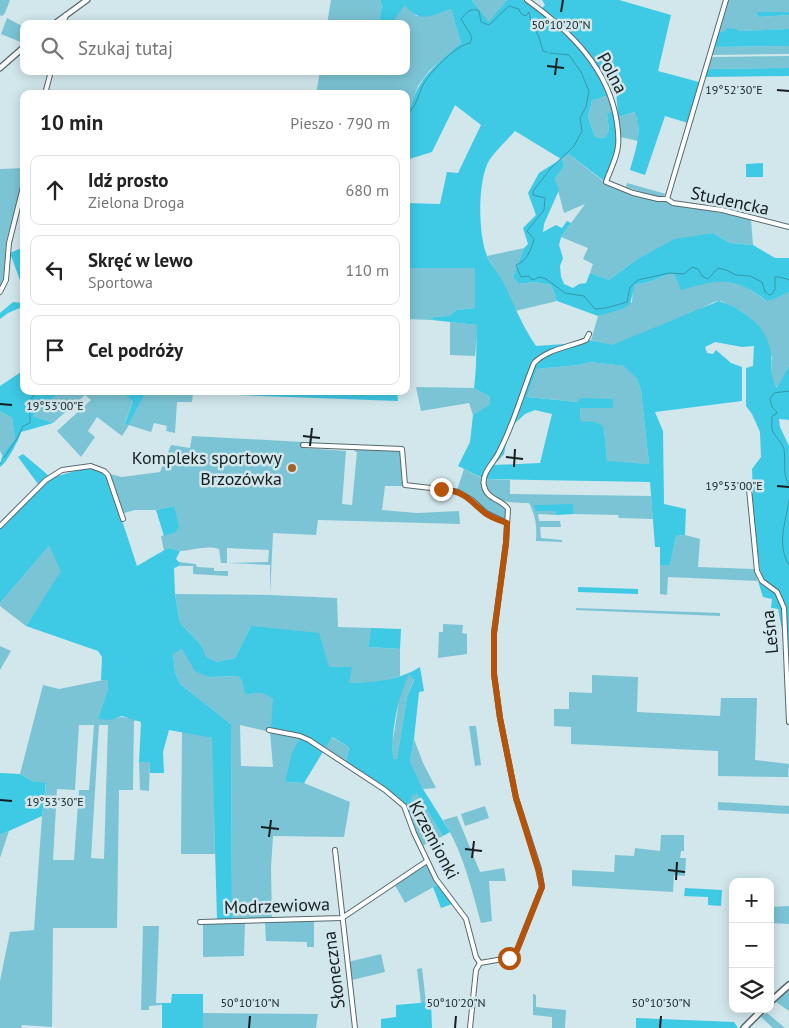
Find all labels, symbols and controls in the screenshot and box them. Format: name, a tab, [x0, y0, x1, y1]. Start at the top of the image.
text: 50°10'20"N	[531, 17, 591, 32]
search box	[20, 20, 410, 75]
icon: search	[38, 34, 66, 62]
text: Szukaj tutaj	[78, 36, 173, 60]
street label: Polna	[592, 48, 633, 97]
text: 19°52'30"E	[705, 82, 763, 97]
text: 10 min	[40, 109, 103, 136]
text: Pieszo · 790 m	[290, 113, 390, 133]
text: Idź prosto	[88, 168, 168, 192]
icon: ahead	[41, 176, 69, 204]
text: 680 m	[346, 180, 389, 200]
street label: Studencka	[689, 181, 771, 220]
text: Zielona Droga	[88, 192, 184, 212]
text: Skręć w lewo	[88, 248, 193, 272]
icon: left	[41, 256, 69, 284]
text: 110 m	[346, 260, 389, 280]
text: Sportowa	[88, 272, 153, 292]
icon: arrive	[41, 336, 69, 364]
text: Cel podróży	[88, 338, 183, 362]
text: 19°53'00"E	[26, 398, 84, 413]
place label: Kompleks sportowy Brzozówka	[132, 446, 283, 490]
marker: Kompleks sportowy Brzozówka	[286, 462, 298, 474]
route end	[430, 478, 453, 501]
text: 19°53'00"E	[705, 478, 763, 493]
street label: Leśna	[756, 609, 783, 655]
text: 19°53'30"E	[26, 794, 84, 809]
street label: Krzemionki	[404, 796, 465, 883]
map controls	[729, 878, 774, 1013]
button: +	[729, 878, 774, 923]
street label: Modrzewiowa	[224, 892, 330, 919]
button: −	[729, 923, 774, 968]
street label: Słoneczna	[317, 930, 350, 1010]
route start	[498, 947, 521, 970]
button: layers	[729, 968, 774, 1013]
text: 50°10'10"N	[220, 995, 280, 1010]
text: 50°10'20"N	[426, 995, 486, 1010]
text: 50°10'30"N	[631, 995, 691, 1010]

